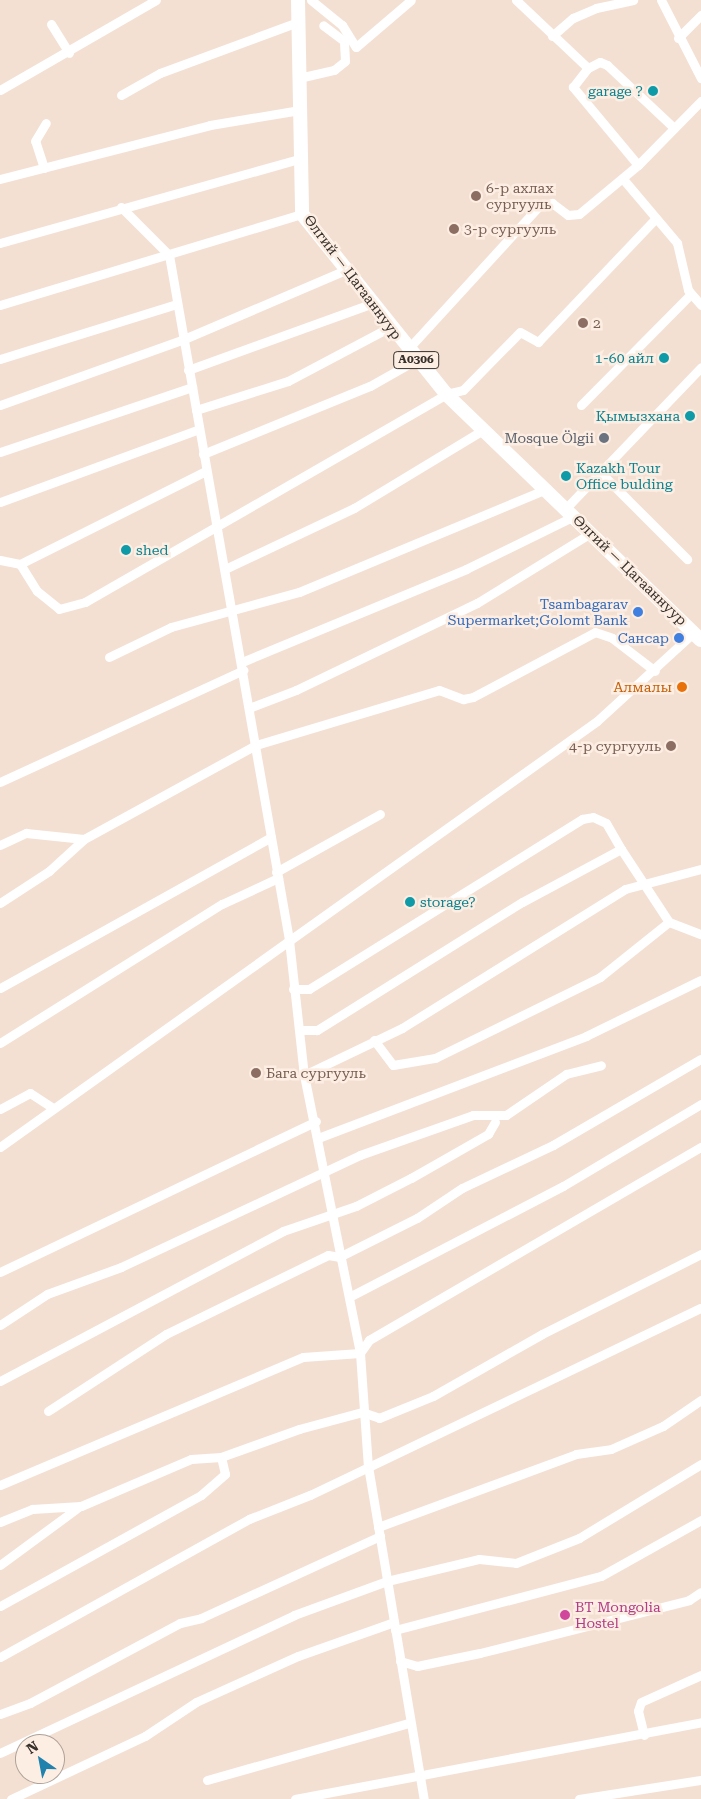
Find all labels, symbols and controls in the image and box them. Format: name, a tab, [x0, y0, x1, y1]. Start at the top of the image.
place label: garage ?	[588, 83, 643, 99]
marker: garage ?	[647, 85, 659, 97]
place label: 6-р ахлах сургууль	[486, 180, 553, 212]
marker: 6-р ахлах сургууль	[470, 190, 482, 202]
street label: Өлгий — Цагааннуур	[301, 211, 405, 343]
place label: 3-р сургууль	[464, 221, 556, 237]
marker: 3-р сургууль	[448, 223, 460, 235]
place label: 2	[593, 315, 601, 331]
marker: 2	[577, 317, 589, 329]
road number: A0306	[392, 350, 440, 370]
place label: 1-60 айл	[595, 350, 654, 366]
marker: 1-60 айл	[658, 352, 670, 364]
place label: Қымызхана	[596, 408, 680, 424]
marker: Қымызхана	[684, 410, 696, 422]
place label: Mosque Ölgii	[504, 430, 594, 446]
marker: Mosque Ölgii	[598, 432, 610, 444]
place label: Kazakh Tour Office bulding	[576, 460, 673, 492]
marker: Kazakh Tour Office bulding	[560, 470, 572, 482]
street label: Өлгий — Цагааннуур	[570, 511, 690, 629]
place label: shed	[136, 542, 168, 558]
marker: shed	[120, 544, 132, 556]
place label: Tsambagarav Supermarket;Golomt Bank	[448, 596, 628, 628]
marker: Tsambagarav Supermarket;Golomt Bank	[632, 606, 644, 618]
place label: Сансар	[618, 630, 669, 646]
marker: Сансар	[673, 632, 685, 644]
place label: Алмалы	[613, 679, 672, 695]
marker: Алмалы	[676, 681, 688, 693]
place label: 4-р сургууль	[569, 738, 661, 754]
marker: 4-р сургууль	[665, 740, 677, 752]
place label: storage?	[420, 894, 476, 910]
marker: storage?	[404, 896, 416, 908]
place label: Бага сургууль	[266, 1065, 366, 1081]
marker: Бага сургууль	[250, 1067, 262, 1079]
place label: BT Mongolia Hostel	[575, 1599, 661, 1631]
marker: BT Mongolia Hostel	[559, 1609, 571, 1621]
north arrow	[15, 1734, 65, 1784]
text: N	[23, 1738, 41, 1757]

